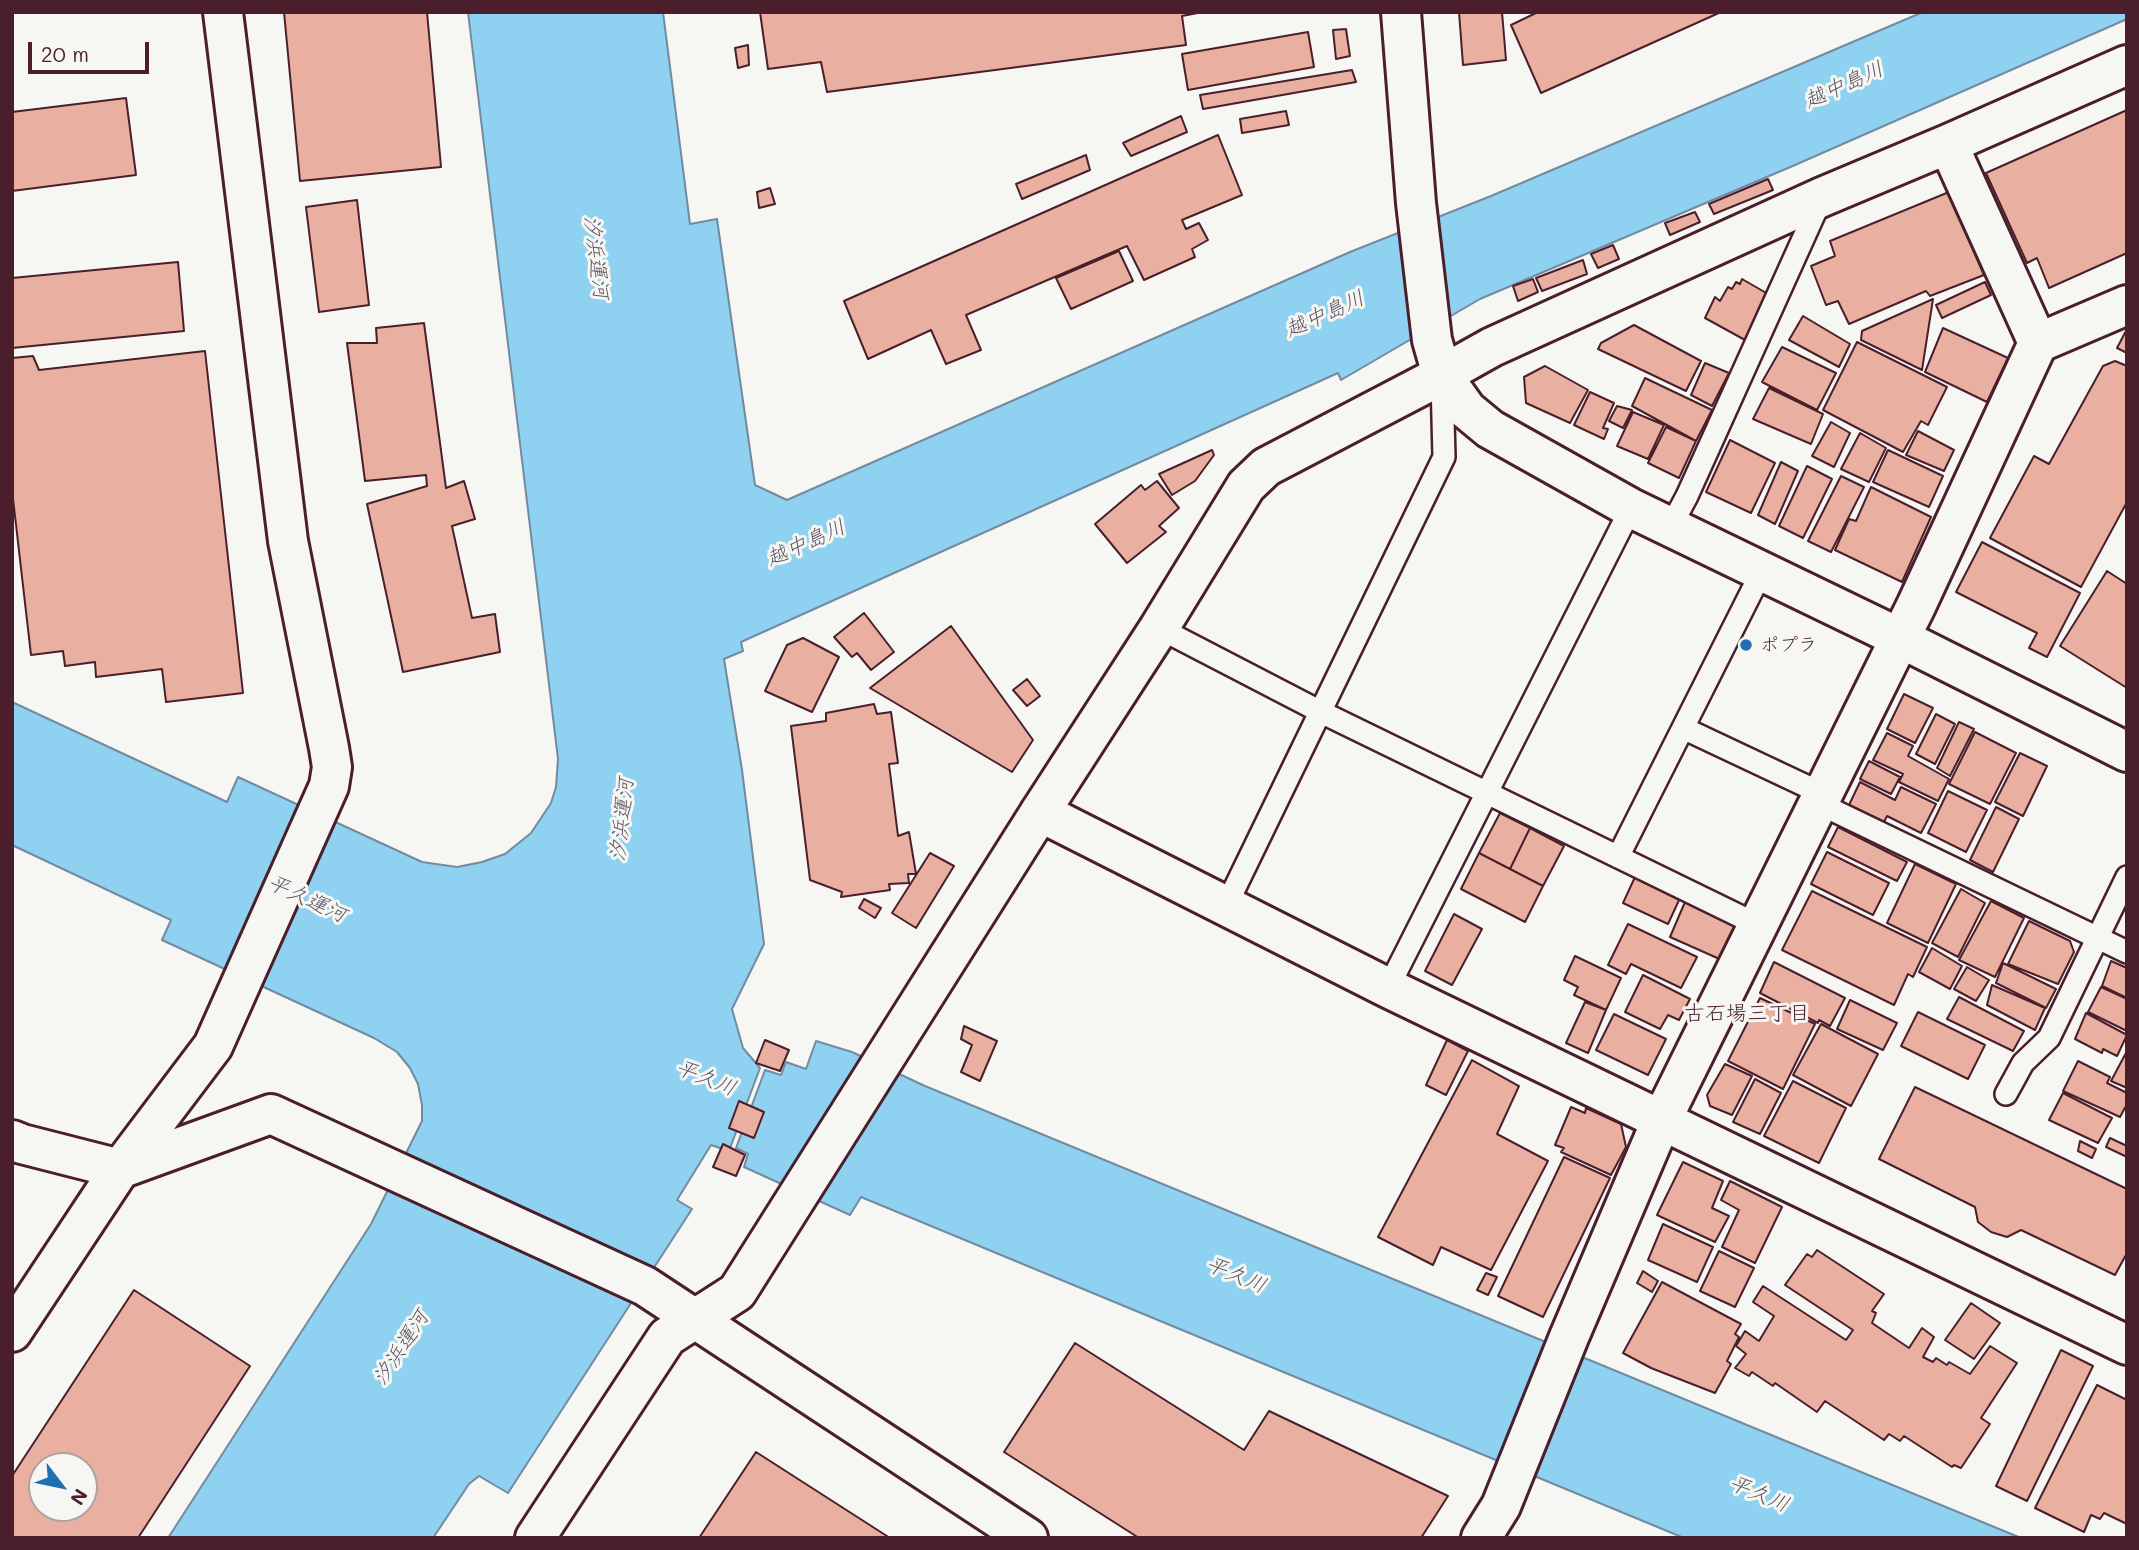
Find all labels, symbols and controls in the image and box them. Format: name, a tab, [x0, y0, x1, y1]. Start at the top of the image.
scale bar	[32, 28, 152, 72]
text: 20 m	[41, 40, 89, 67]
water label: 越中島川	[1801, 56, 1887, 114]
water label: 汐浜運河	[578, 214, 614, 300]
water label: 越中島川	[1282, 285, 1368, 343]
water label: 越中島川	[763, 514, 849, 572]
place label: ポプラ	[1760, 634, 1817, 656]
marker: ポプラ	[1738, 637, 1754, 653]
water label: 汐浜運河	[605, 777, 639, 863]
water label: 平久運河	[264, 870, 350, 928]
district label: 古石場三丁目	[1684, 1001, 1810, 1027]
water label: 平久川	[672, 1055, 740, 1101]
water label: 平久川	[1202, 1251, 1270, 1299]
water label: 汐浜運河	[368, 1306, 434, 1390]
north arrow	[28, 1452, 98, 1522]
water label: 平久川	[1725, 1470, 1793, 1518]
text: N	[65, 1485, 94, 1510]

